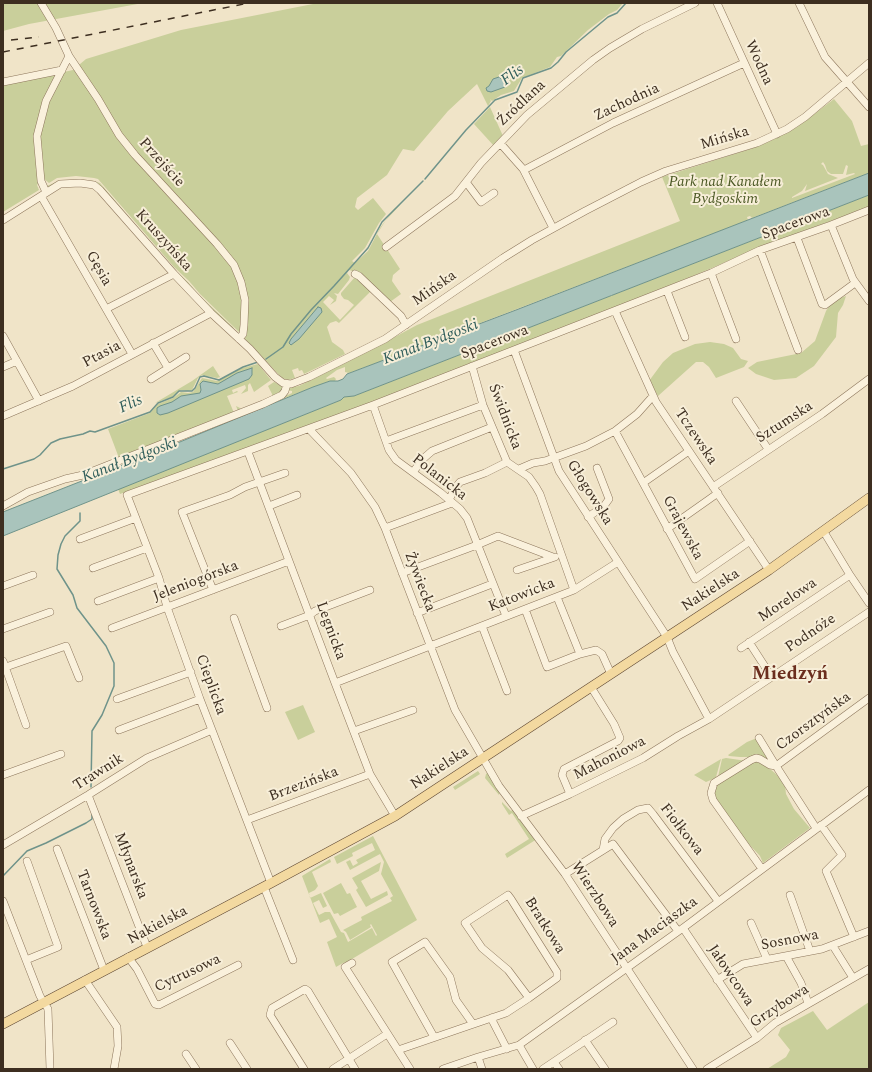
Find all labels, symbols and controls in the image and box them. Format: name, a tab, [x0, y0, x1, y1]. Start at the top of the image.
street label: Wodna	[740, 38, 776, 88]
water label: Flis	[498, 61, 528, 91]
street label: Źródlana	[494, 77, 550, 131]
street label: Zachodnia	[591, 80, 663, 126]
street label: Mińska	[699, 123, 751, 155]
street label: Przejście	[134, 135, 188, 191]
park label: Park nad Kanałem Bydgoskim	[668, 174, 782, 209]
street label: Spacerowa	[760, 203, 832, 245]
street label: Kruszyńska	[131, 207, 195, 275]
street label: Gęsia	[81, 248, 115, 290]
street label: Mińska	[409, 267, 461, 311]
water label: Kanał Bydgoski	[381, 316, 481, 370]
street label: Spacerowa	[459, 322, 531, 364]
street label: Ptasia	[80, 337, 124, 373]
street label: Świdnicka	[483, 382, 525, 452]
water label: Flis	[116, 391, 146, 419]
street label: Sztumska	[753, 398, 817, 448]
street label: Tczewska	[670, 405, 720, 469]
water label: Kanał Bydgoski	[80, 434, 180, 488]
street label: Polanicka	[408, 451, 470, 505]
street label: Głogowska	[562, 457, 616, 529]
street label: Grajewska	[658, 493, 706, 563]
street label: Żywiecka	[399, 550, 439, 614]
street label: Jeleniogórska	[151, 557, 241, 607]
street label: Nakielska	[679, 566, 743, 616]
street label: Katowicka	[486, 575, 558, 617]
street label: Morelowa	[755, 575, 821, 627]
street label: Legnicka	[311, 599, 349, 663]
street label: Podnóże	[782, 611, 840, 657]
street label: Cieplicka	[191, 652, 229, 718]
district label: Miedzyń	[752, 664, 828, 686]
street label: Czorsztyńska	[773, 689, 855, 755]
street label: Mahoniowa	[571, 733, 649, 785]
street label: Nakielska	[408, 744, 472, 794]
street label: Trawnik	[70, 750, 128, 796]
street label: Brzezińska	[267, 764, 341, 806]
street label: Fiołkowa	[655, 800, 707, 860]
street label: Młynarska	[109, 830, 151, 902]
street label: Wierzbowa	[566, 859, 622, 931]
street label: Tarnowska	[72, 868, 114, 942]
street label: Bratkowa	[520, 894, 568, 958]
street label: Jana Maciaszka	[608, 894, 702, 968]
street label: Nakielska	[125, 903, 191, 949]
street label: Sosnowa	[760, 927, 820, 955]
street label: Jałowcowa	[703, 942, 757, 1010]
street label: Cytrusowa	[152, 951, 224, 997]
street label: Grzybowa	[747, 981, 813, 1033]

